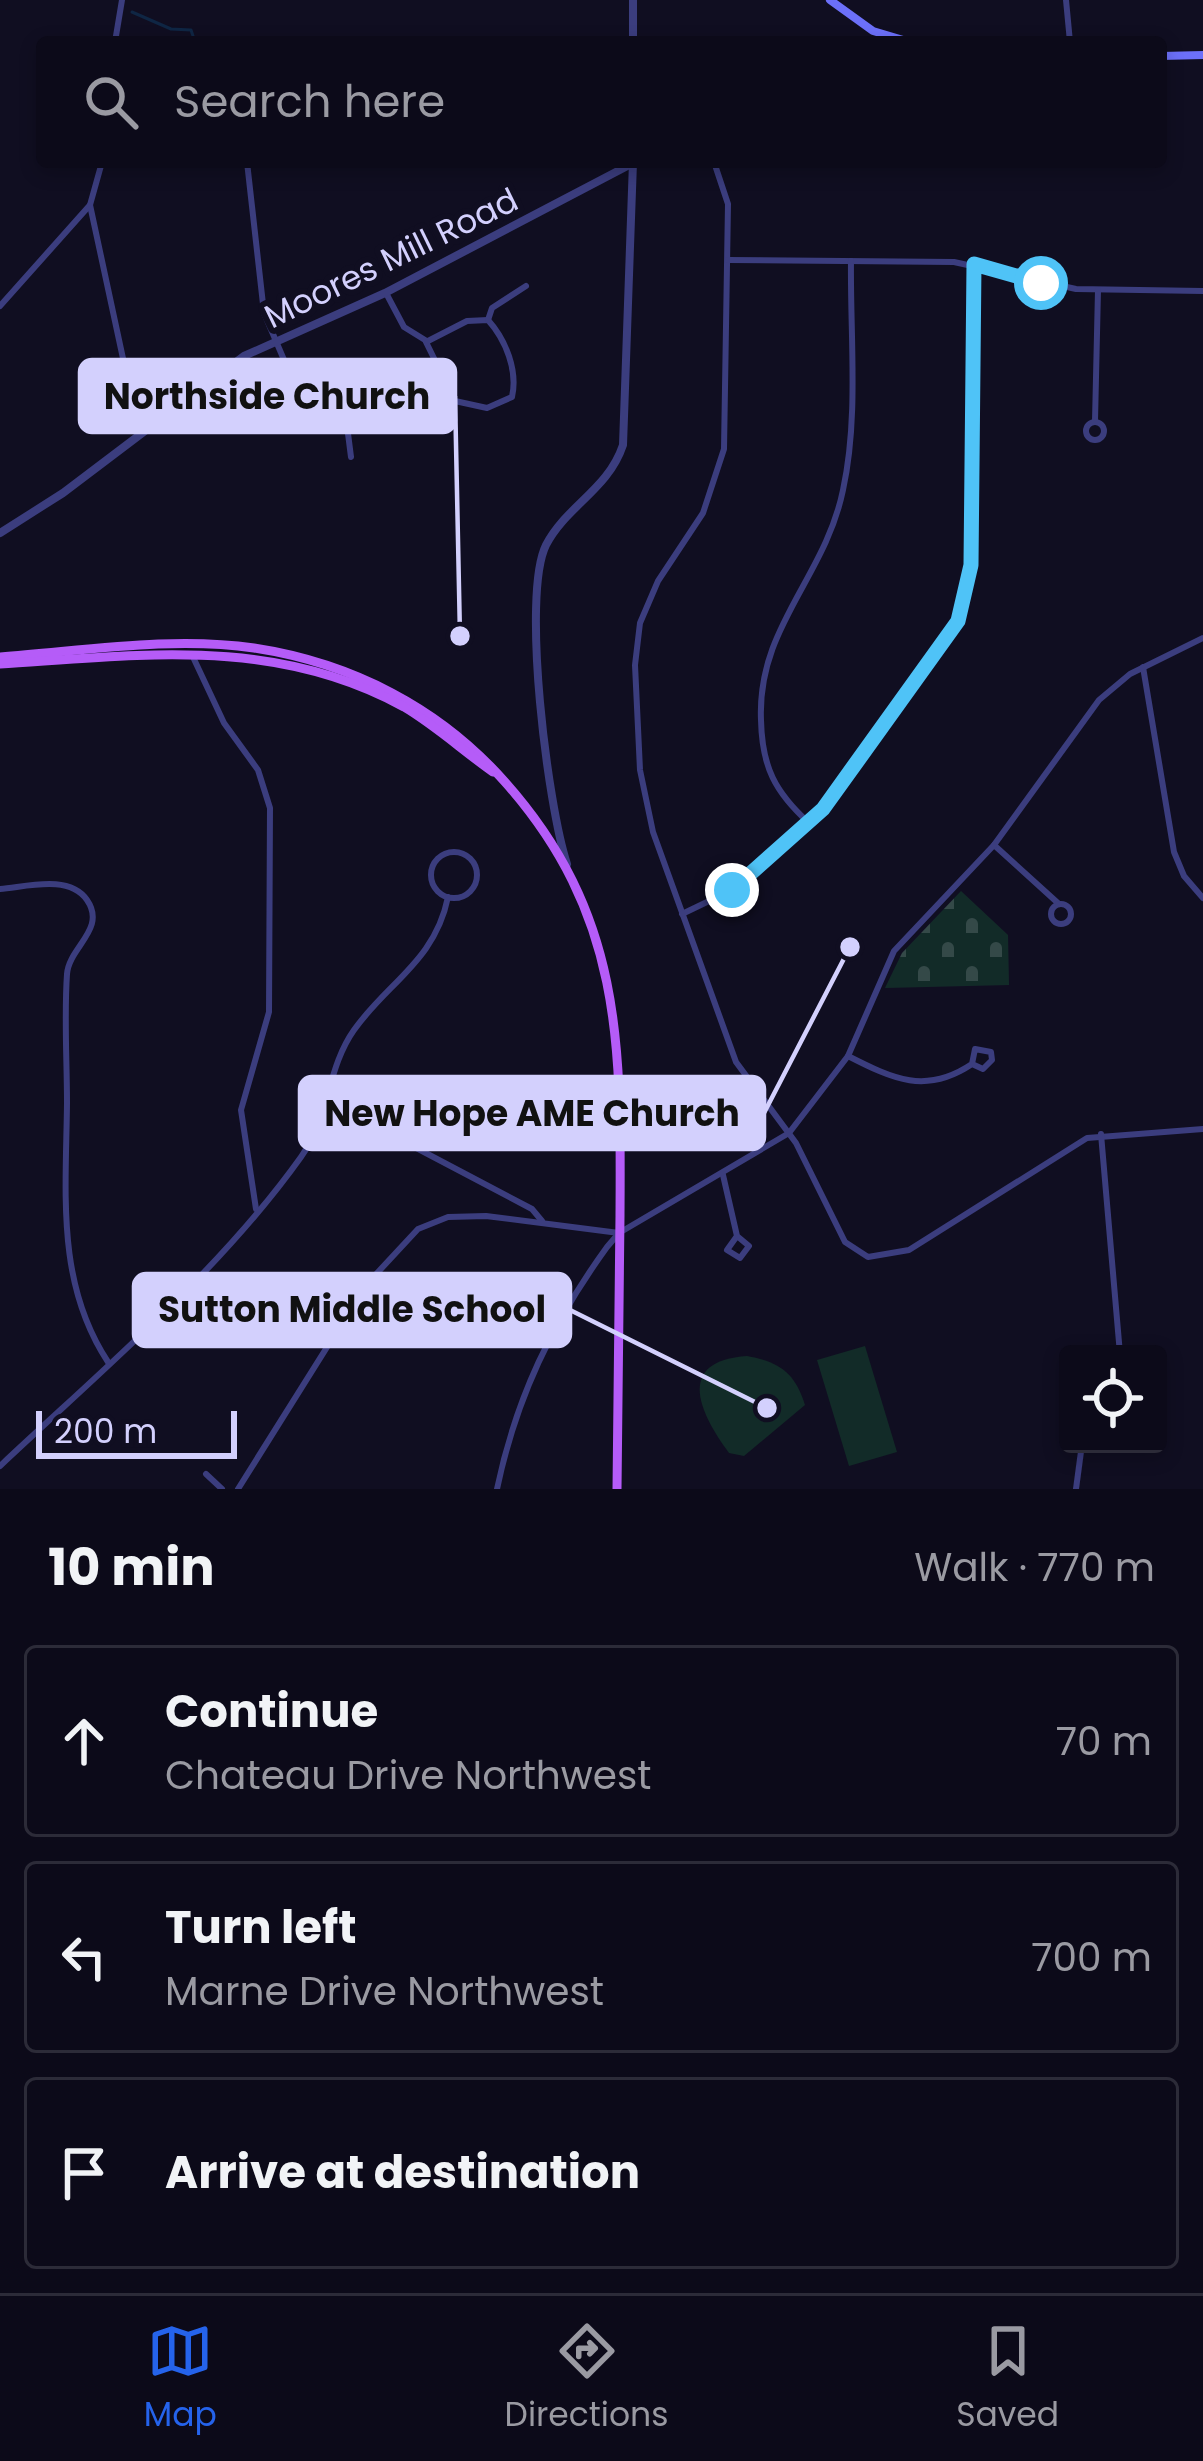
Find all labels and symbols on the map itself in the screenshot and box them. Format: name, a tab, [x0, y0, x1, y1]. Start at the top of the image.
street label: Moores Mill Road	[256, 176, 526, 340]
route start	[1014, 256, 1068, 310]
callout: Northside Church	[80, 360, 455, 432]
text: Northside Church	[104, 371, 430, 422]
route end	[705, 863, 759, 917]
callout: New Hope AME Church	[300, 1077, 764, 1149]
text: New Hope AME Church	[324, 1088, 740, 1139]
callout: Sutton Middle School	[134, 1274, 570, 1346]
text: Sutton Middle School	[158, 1284, 546, 1335]
scale bar	[36, 1405, 237, 1458]

